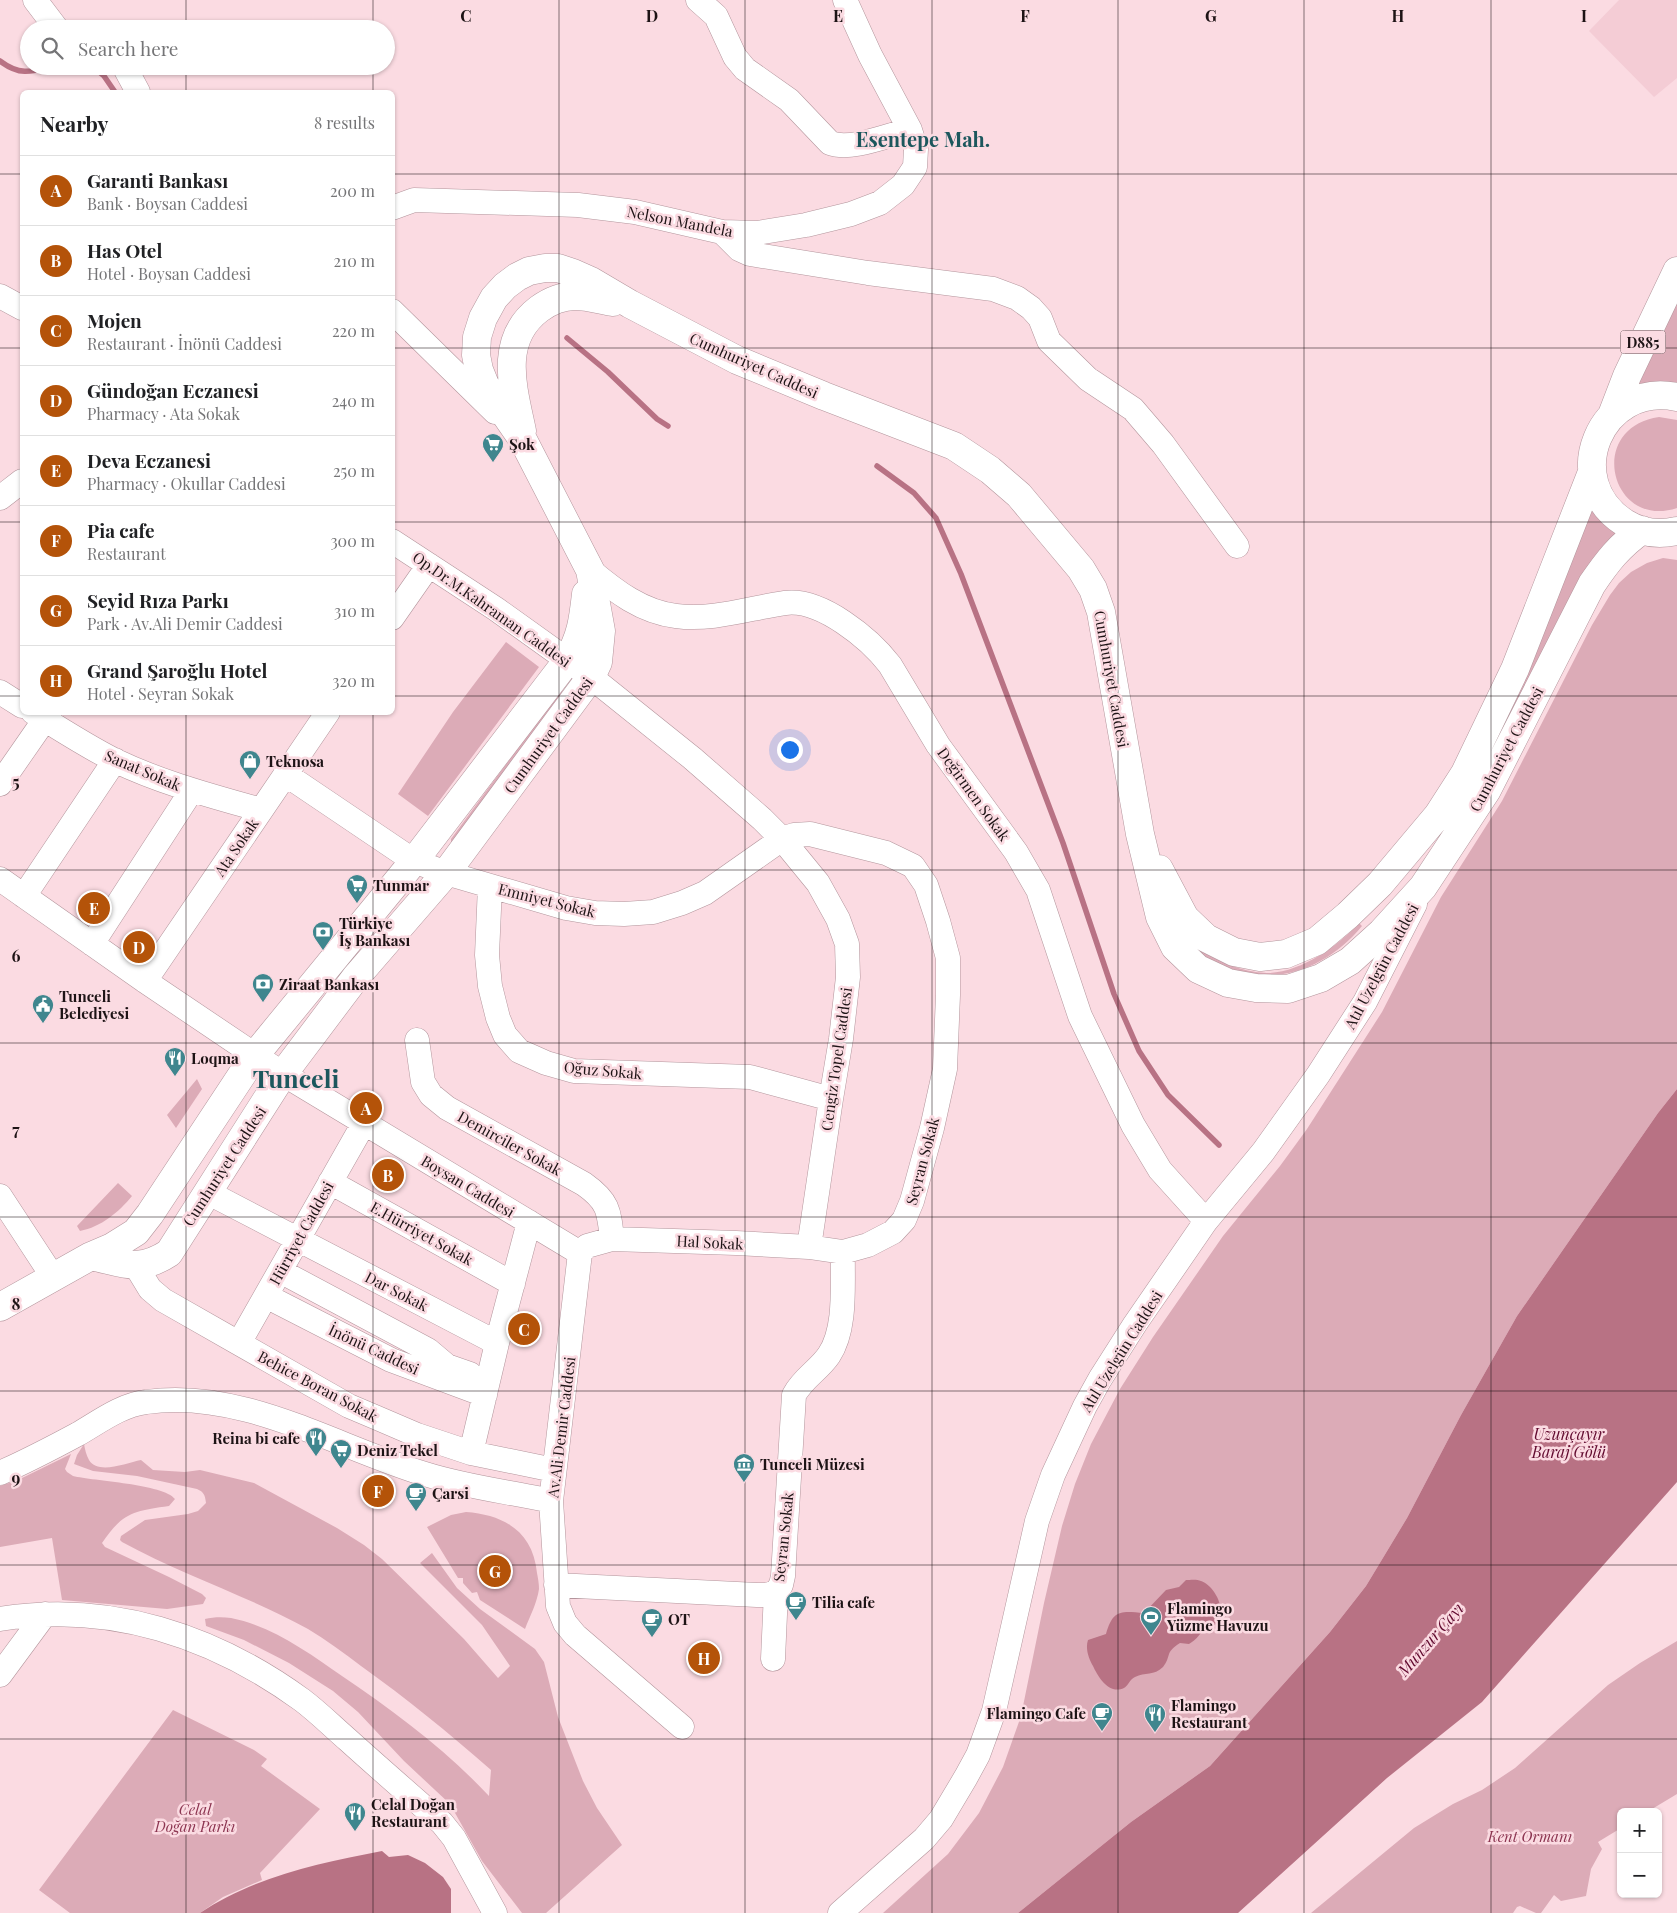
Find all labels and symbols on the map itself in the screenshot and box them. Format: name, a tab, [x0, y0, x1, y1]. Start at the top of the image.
text: C	[460, 5, 472, 26]
text: D	[646, 5, 658, 26]
text: E	[833, 5, 843, 26]
text: F	[1020, 5, 1030, 26]
text: G	[1205, 5, 1217, 26]
text: H	[1392, 5, 1405, 26]
text: I	[1581, 5, 1587, 26]
district label: Esentepe Mah.	[856, 125, 990, 152]
street label: Nelson Mandela	[625, 201, 735, 241]
street label: Cumhuriyet Caddesi	[687, 328, 822, 403]
road number: D885	[1620, 331, 1666, 354]
supermarket icon: Şok	[481, 432, 505, 463]
place label: Şok	[509, 434, 535, 454]
street label: Op.Dr.M.Kahraman Caddesi	[409, 547, 576, 672]
street label: Cumhuriyet Caddesi	[1090, 609, 1134, 750]
street label: Cumhuriyet Caddesi	[499, 673, 597, 797]
street label: Cumhuriyet Caddesi	[1465, 683, 1548, 815]
your location	[777, 737, 803, 763]
street label: Değirmen Sokak	[933, 743, 1015, 845]
street label: Sanat Sokak	[102, 745, 185, 795]
shop icon: Teknosa	[238, 749, 262, 780]
place label: Teknosa	[266, 751, 324, 771]
text: 5	[12, 771, 20, 792]
street label: Ata Sokak	[209, 814, 263, 881]
supermarket icon: Tunmar	[345, 873, 369, 904]
place label: Tunmar	[373, 875, 429, 895]
street label: Emniyet Sokak	[496, 878, 598, 922]
pin: E	[78, 889, 110, 927]
street label: Atıl Uzelgün Caddesi	[1339, 899, 1423, 1033]
place label: Türkiye İş Bankası	[339, 913, 410, 950]
bank icon: Türkiye İş Bankası	[311, 920, 335, 951]
pin: D	[123, 928, 155, 966]
text: 6	[12, 945, 21, 966]
bank icon: Ziraat Bankası	[251, 972, 275, 1003]
place label: Ziraat Bankası	[279, 974, 379, 994]
street label: Cengiz Topel Caddesi	[816, 985, 856, 1132]
place label: Tunceli Belediyesi	[59, 986, 129, 1023]
public building icon: Tunceli Belediyesi	[31, 993, 55, 1024]
restaurant icon: Loqma	[163, 1046, 187, 1077]
place label: Loqma	[191, 1048, 239, 1068]
street label: Oğuz Sokak	[563, 1057, 644, 1083]
district label: Tunceli	[253, 1061, 339, 1094]
pin: A	[350, 1089, 382, 1127]
street label: Cumhuriyet Caddesi	[178, 1102, 270, 1230]
street label: Demirciler Sokak	[454, 1106, 566, 1180]
street label: Seyran Sokak	[901, 1114, 943, 1207]
text: 7	[12, 1119, 20, 1140]
street label: Boysan Caddesi	[418, 1150, 519, 1222]
pin: B	[372, 1156, 404, 1194]
street label: Hürriyet Caddesi	[264, 1177, 338, 1288]
street label: E.Hürriyet Sokak	[367, 1197, 478, 1270]
street label: Hal Sokak	[676, 1230, 745, 1254]
street label: Dar Sokak	[362, 1267, 433, 1316]
street label: Atıl Uzelgün Caddesi	[1075, 1286, 1167, 1416]
text: 8	[12, 1293, 21, 1314]
pin: C	[508, 1310, 540, 1348]
street label: İnönü Caddesi	[326, 1319, 423, 1379]
street label: Behice Boran Sokak	[255, 1346, 382, 1426]
street label: Av.Ali Demir Caddesi	[542, 1355, 580, 1500]
water label: Uzunçayır Baraj Gölü	[1531, 1423, 1606, 1462]
restaurant icon: Reina bi cafe	[304, 1426, 328, 1457]
place label: Reina bi cafe	[212, 1428, 300, 1448]
supermarket icon: Deniz Tekel	[329, 1438, 353, 1469]
place label: Deniz Tekel	[357, 1440, 438, 1460]
museum icon: Tunceli Müzesi	[732, 1452, 756, 1483]
place label: Tunceli Müzesi	[760, 1454, 865, 1474]
text: 9	[12, 1467, 21, 1488]
pin: F	[362, 1472, 394, 1510]
cafe icon: Çarsi	[404, 1481, 428, 1512]
place label: Çarsi	[432, 1483, 469, 1503]
street label: Seyran Sokak	[768, 1490, 798, 1583]
pin: G	[479, 1552, 511, 1590]
cafe icon: Tilia cafe	[784, 1590, 808, 1621]
place label: Tilia cafe	[812, 1592, 876, 1612]
place label: Flamingo Yüzme Havuzu	[1166, 1598, 1269, 1635]
water label: Munzur Çayı	[1392, 1598, 1468, 1681]
sports icon: Flamingo Yüzme Havuzu	[1139, 1605, 1163, 1636]
cafe icon: OT	[640, 1607, 664, 1638]
place label: OT	[668, 1609, 690, 1629]
pin: H	[688, 1639, 720, 1677]
place label: Flamingo Restaurant	[1171, 1695, 1248, 1732]
cafe icon: Flamingo Cafe	[1090, 1701, 1114, 1732]
restaurant icon: Flamingo Restaurant	[1143, 1702, 1167, 1733]
place label: Flamingo Cafe	[986, 1703, 1086, 1723]
place label: Celal Doğan Restaurant	[371, 1794, 456, 1831]
park label: Celal Doğan Parkı	[154, 1799, 235, 1836]
restaurant icon: Celal Doğan Restaurant	[343, 1801, 367, 1832]
park label: Kent Ormanı	[1487, 1826, 1572, 1846]

